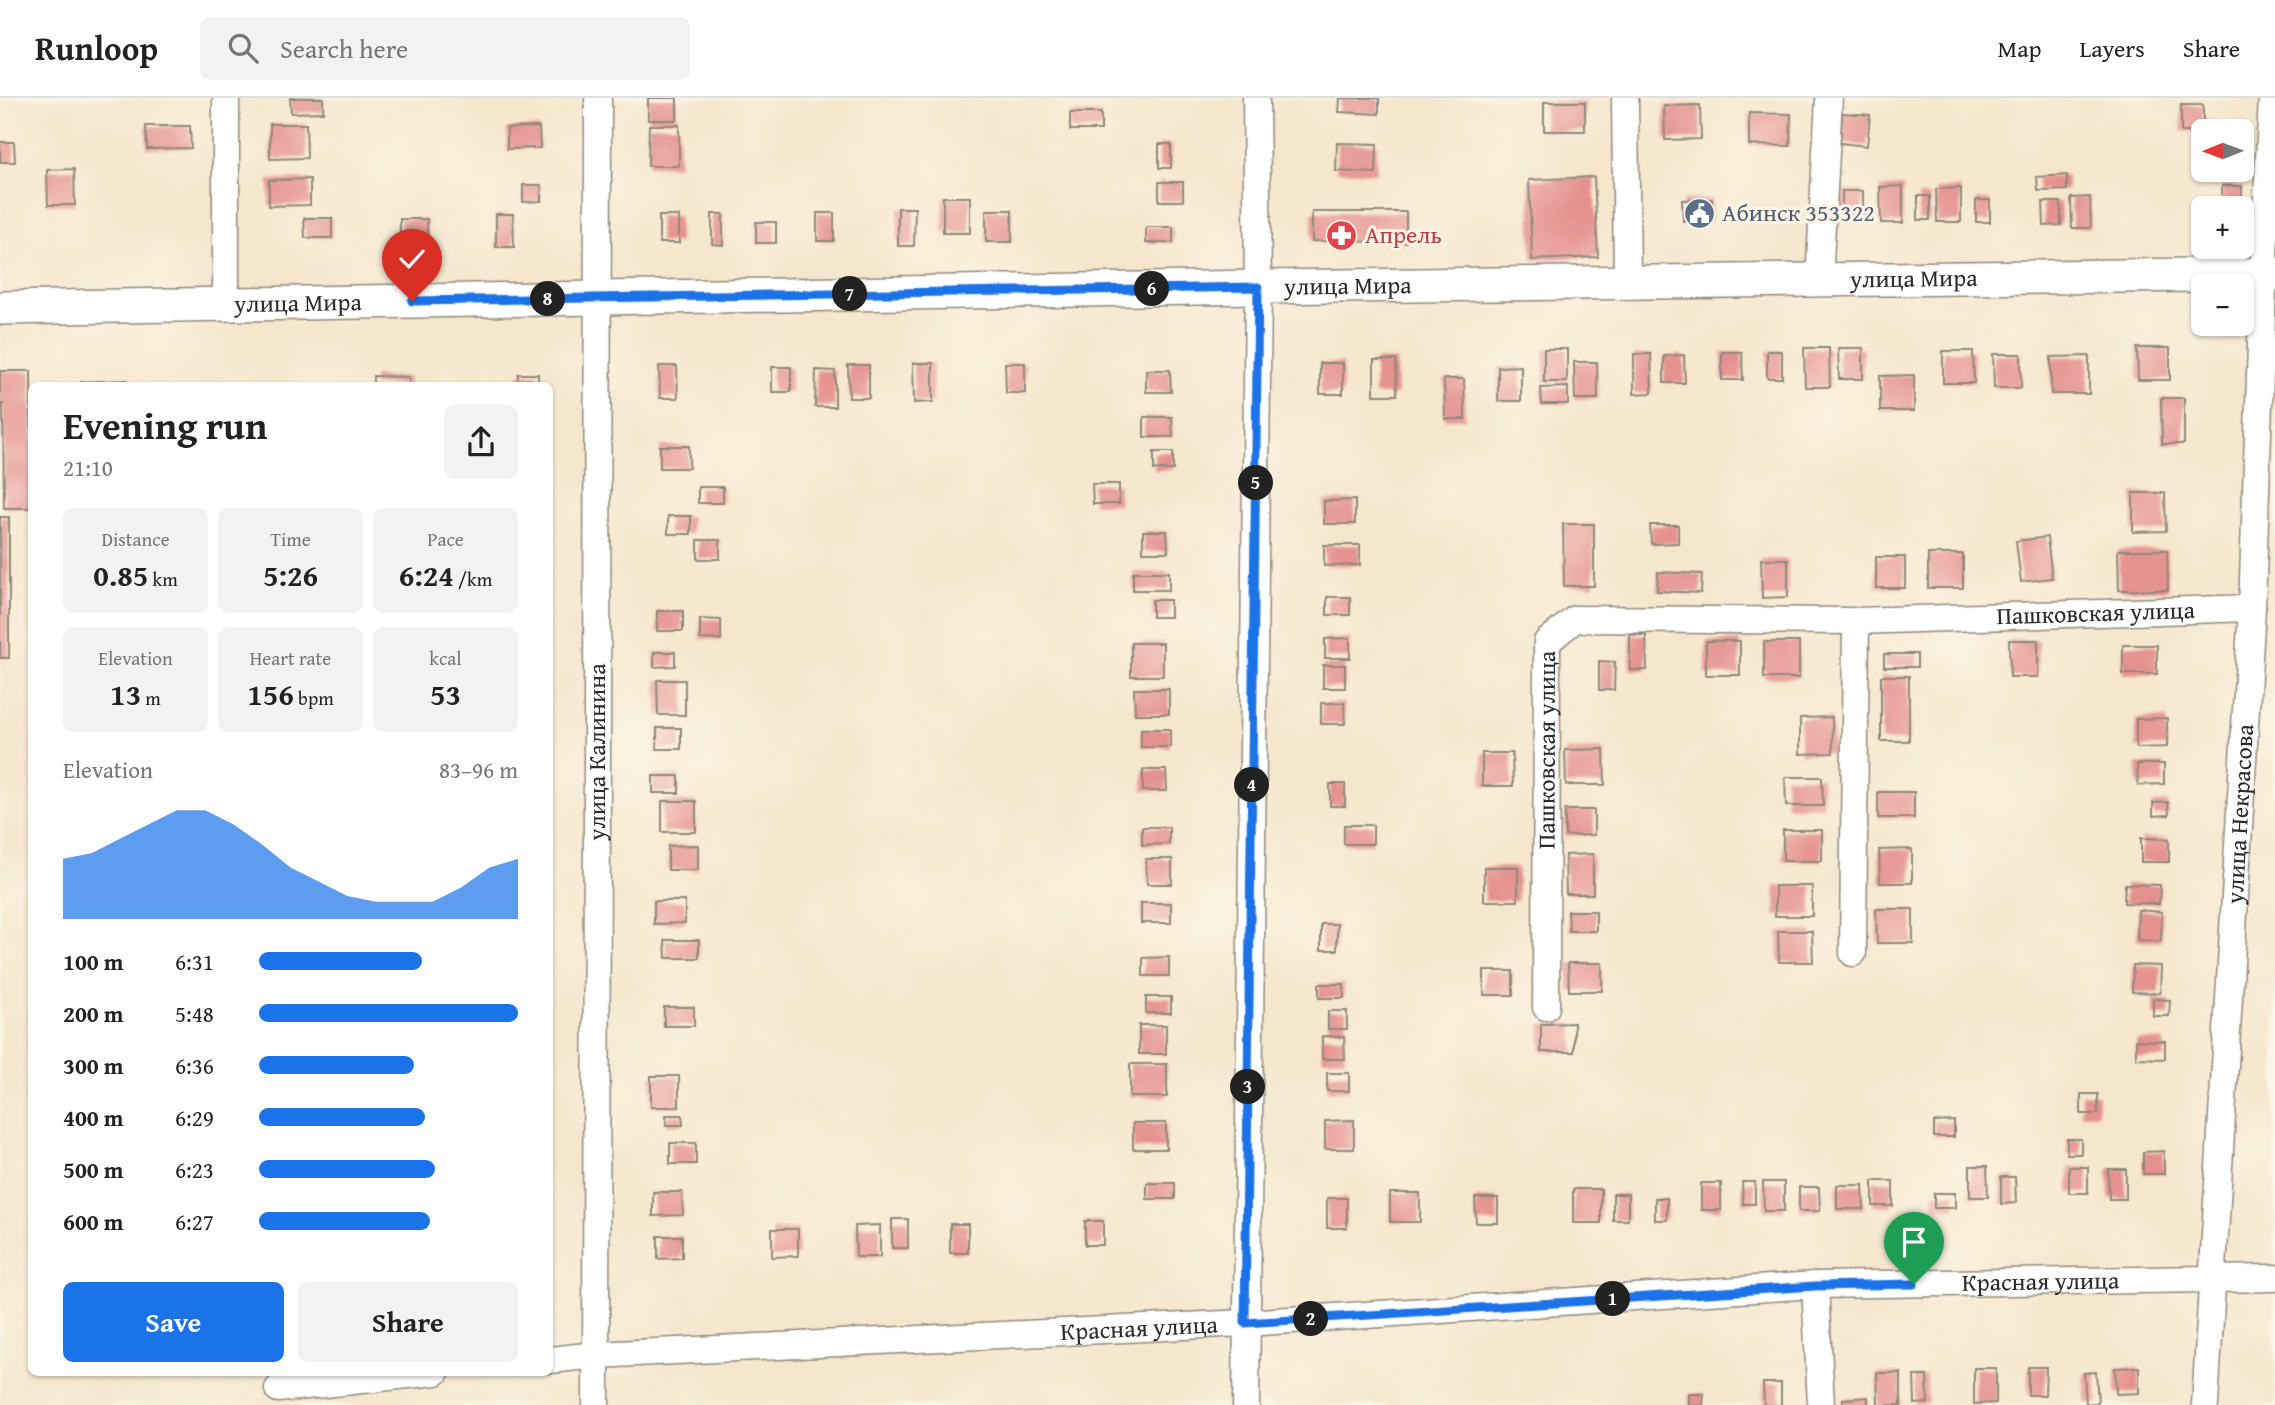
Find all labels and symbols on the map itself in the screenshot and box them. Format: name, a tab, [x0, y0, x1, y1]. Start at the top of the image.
north arrow	[2191, 119, 2254, 182]
place label: Абинск 353322	[1722, 195, 1875, 230]
public building icon: Абинск 353322	[1682, 196, 1716, 230]
place label: Апрель	[1365, 217, 1442, 252]
pharmacy icon: Апрель	[1325, 218, 1359, 252]
pin	[382, 229, 442, 301]
street label: улица Мира	[1849, 260, 1978, 296]
street label: улица Мира	[1283, 267, 1412, 304]
pin: 6	[1134, 272, 1170, 306]
pin: 7	[832, 276, 868, 312]
pin: 8	[530, 282, 566, 316]
street label: улица Мира	[233, 284, 363, 321]
pin: 5	[1238, 466, 1274, 500]
street label: Пашковская улица	[1996, 592, 2196, 633]
street label: Пашковская улица	[1528, 650, 1564, 849]
street label: улица Калинина	[579, 663, 614, 842]
street label: улица Некрасова	[2217, 722, 2262, 906]
pin: 4	[1234, 768, 1270, 802]
pin: 3	[1230, 1070, 1266, 1104]
pin	[1884, 1212, 1944, 1284]
street label: Красная улица	[1962, 1262, 2120, 1300]
pin: 1	[1596, 1282, 1630, 1316]
pin: 2	[1294, 1302, 1328, 1336]
street label: Красная улица	[1060, 1306, 1219, 1349]

